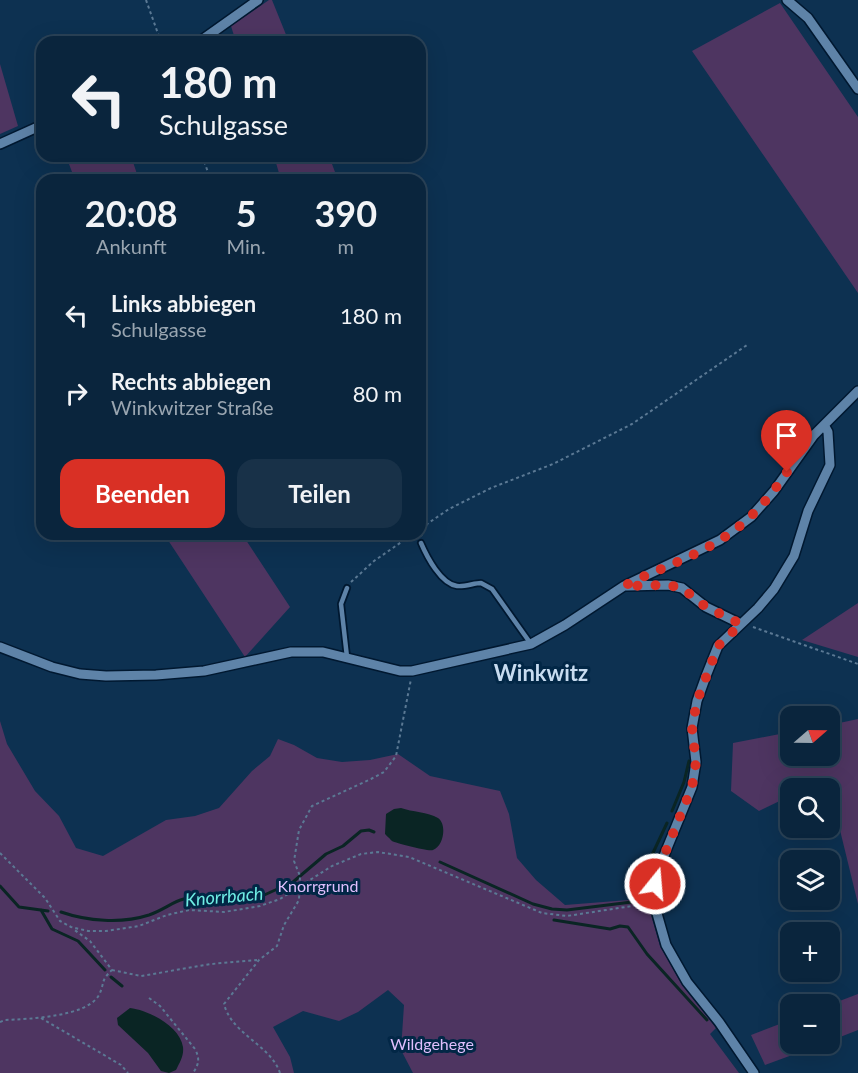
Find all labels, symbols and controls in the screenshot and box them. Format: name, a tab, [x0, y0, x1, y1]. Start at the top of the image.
text: 180 m	[159, 57, 277, 107]
icon: left	[60, 60, 138, 138]
text: Schulgasse	[159, 108, 288, 141]
text: 20:08	[85, 191, 178, 235]
text: 5	[236, 191, 257, 235]
text: 390	[314, 191, 377, 235]
text: Ankunft	[96, 234, 167, 258]
text: Min.	[227, 234, 266, 258]
text: m	[338, 234, 354, 258]
text: Links abbiegen	[111, 290, 256, 317]
icon: left	[60, 299, 93, 332]
text: 180 m	[340, 302, 402, 329]
text: Schulgasse	[111, 317, 207, 341]
text: Rechts abbiegen	[111, 368, 271, 395]
icon: right	[60, 377, 93, 410]
text: 80 m	[353, 380, 402, 407]
text: Winkwitzer Straße	[111, 395, 274, 419]
pin	[761, 410, 812, 472]
icon: arrive	[770, 419, 803, 452]
button: Beenden	[60, 459, 225, 528]
button: Teilen	[237, 459, 402, 528]
district label: Winkwitz	[494, 659, 588, 686]
north arrow	[780, 706, 840, 766]
map controls	[780, 706, 840, 1054]
button: search	[780, 778, 840, 838]
button: layers	[780, 850, 840, 910]
position arrow	[623, 852, 687, 916]
park label: Knorrgrund	[277, 876, 359, 895]
water label: Knorrbach	[184, 882, 264, 910]
button: +	[780, 922, 840, 982]
button: −	[780, 994, 840, 1054]
park label: Wildgehege	[390, 1034, 474, 1053]

